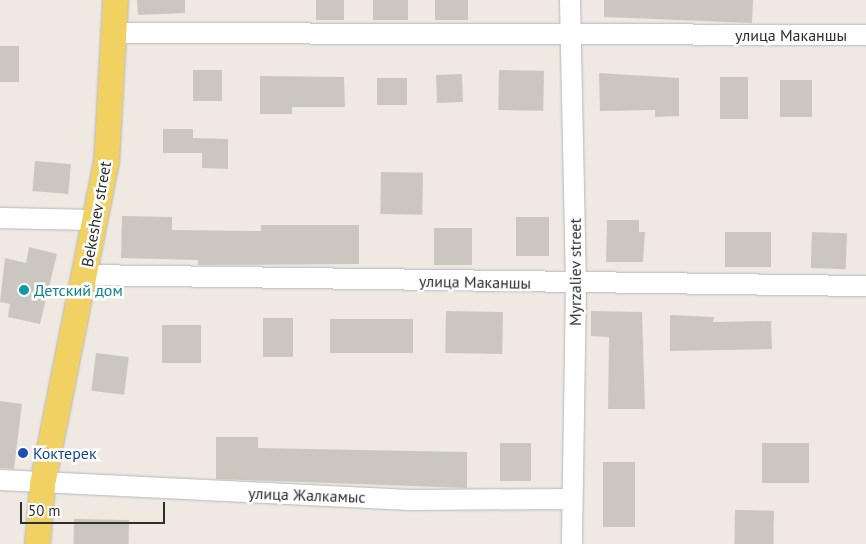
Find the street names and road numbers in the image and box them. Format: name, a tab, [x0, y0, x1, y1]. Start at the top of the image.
street label: улица Маканшы	[735, 25, 847, 45]
street label: Bekeshev street	[77, 159, 115, 269]
street label: Myrzaliev street	[565, 218, 585, 326]
street label: улица Маканшы	[419, 271, 531, 293]
street label: улица Жалкамыс	[248, 483, 366, 507]

